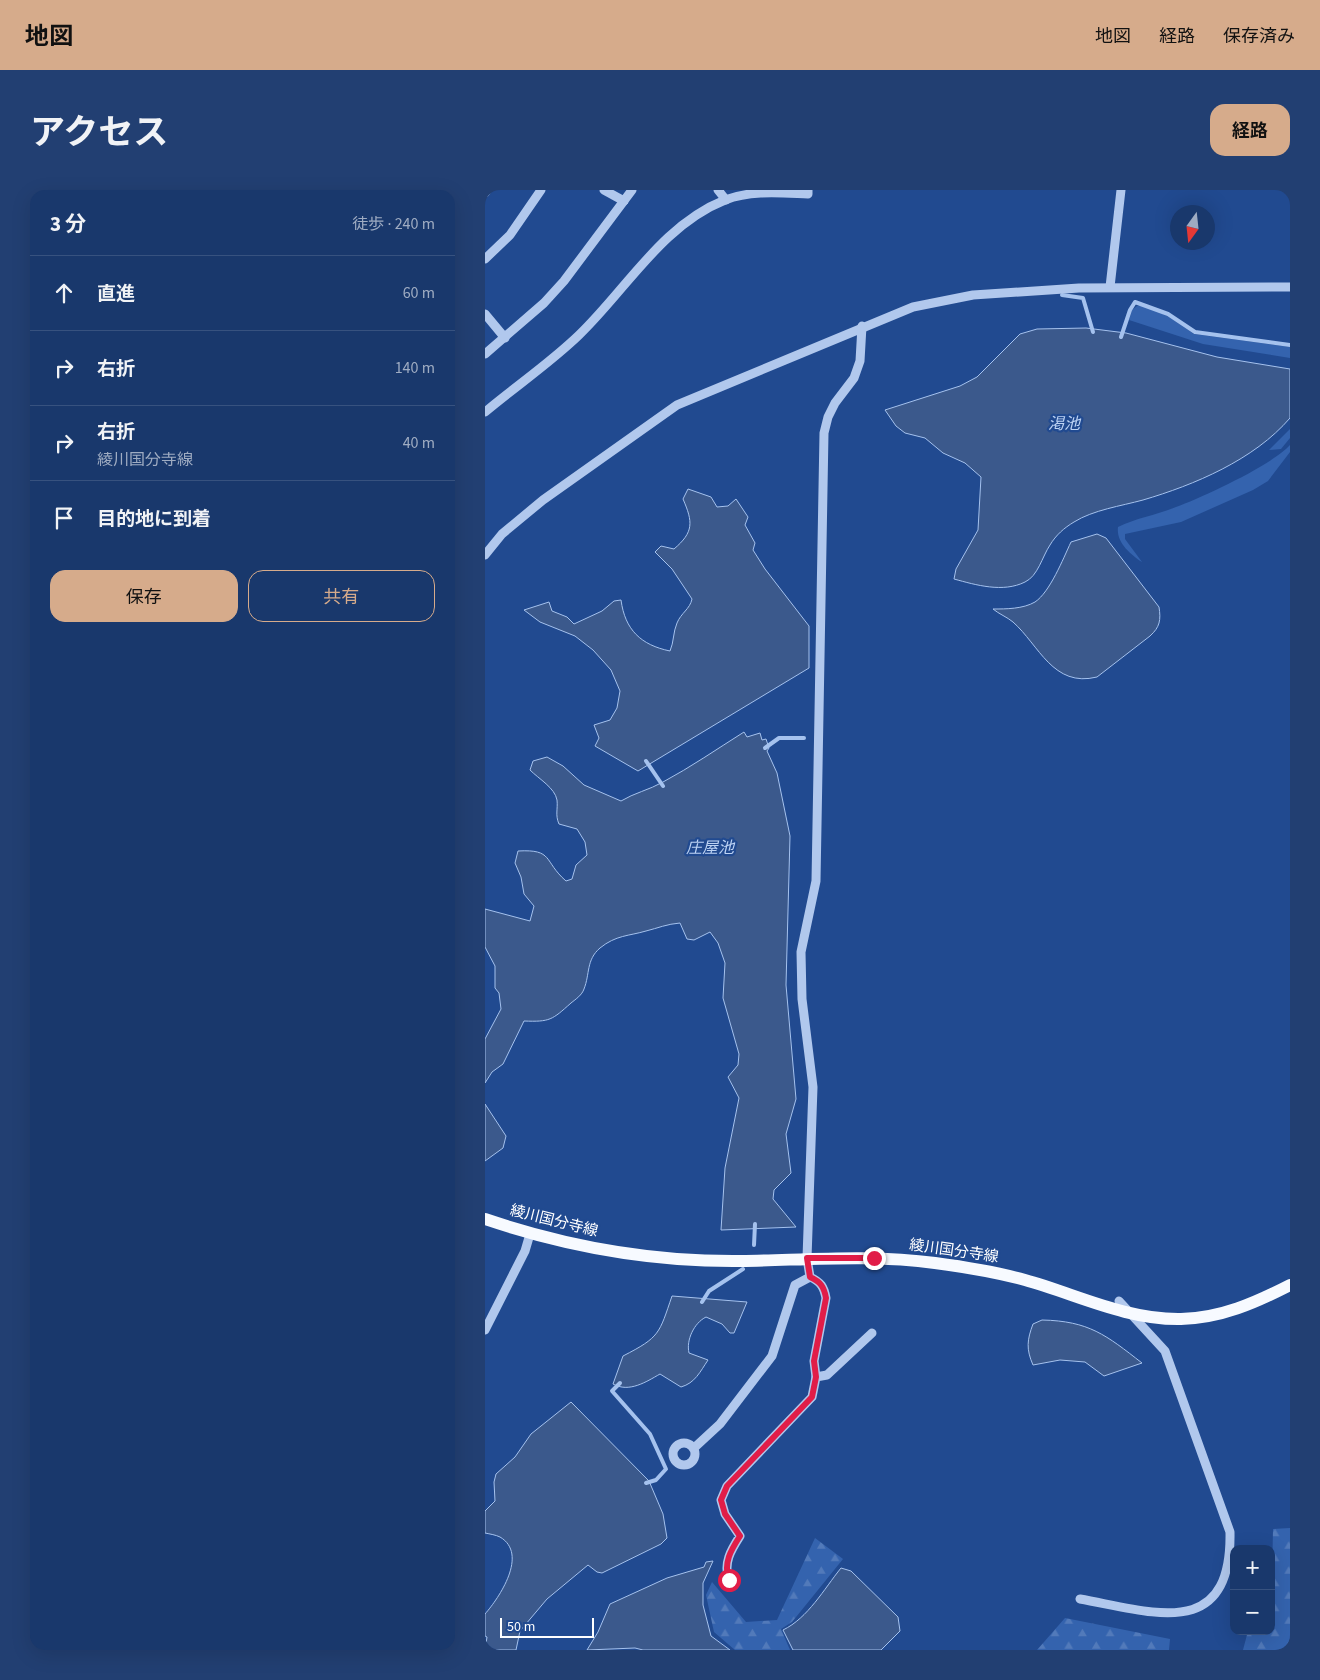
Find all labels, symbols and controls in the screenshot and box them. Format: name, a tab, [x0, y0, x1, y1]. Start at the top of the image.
text: 地図	[25, 19, 73, 54]
text: 地図	[1095, 24, 1131, 49]
text: 経路	[1159, 24, 1195, 49]
text: 保存済み	[1223, 24, 1295, 49]
button: 経路	[1210, 104, 1290, 156]
text: アクセス	[30, 108, 168, 158]
north arrow	[1170, 205, 1215, 250]
text: 3 分	[50, 209, 86, 239]
text: 徒歩 · 240 m	[352, 213, 435, 235]
icon: ahead	[50, 279, 78, 307]
text: 直進	[97, 281, 135, 308]
text: 60 m	[403, 282, 435, 304]
icon: right	[50, 354, 78, 382]
text: 右折	[97, 356, 135, 383]
text: 140 m	[395, 357, 435, 379]
water label: 渇池	[1048, 413, 1082, 435]
text: 右折	[97, 419, 135, 446]
icon: right	[50, 429, 78, 457]
text: 40 m	[403, 432, 435, 454]
text: 綾川国分寺線	[97, 449, 193, 471]
icon: arrive	[50, 504, 78, 532]
text: 目的地に到着	[97, 506, 211, 533]
button: 保存	[50, 570, 238, 622]
button: 共有	[248, 570, 435, 622]
water label: 庄屋池	[686, 837, 736, 859]
street label: 綾川国分寺線	[508, 1200, 600, 1242]
street label: 綾川国分寺線	[908, 1234, 1000, 1268]
route end	[863, 1247, 886, 1270]
map controls	[1230, 1545, 1275, 1635]
button: +	[1230, 1545, 1275, 1590]
route start	[718, 1569, 741, 1592]
button: −	[1230, 1590, 1275, 1635]
scale bar	[500, 1615, 594, 1638]
text: 50 m	[507, 1617, 535, 1637]

